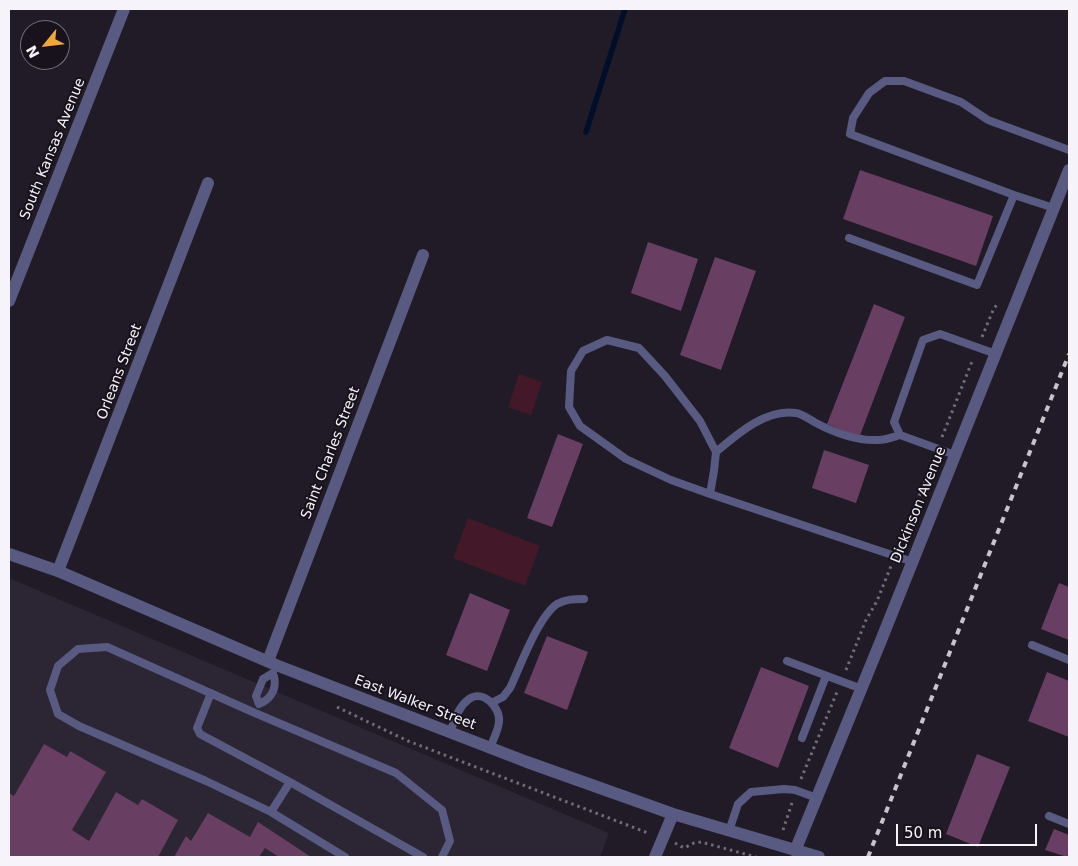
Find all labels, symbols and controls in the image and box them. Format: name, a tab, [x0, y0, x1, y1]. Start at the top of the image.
north arrow	[20, 20, 70, 70]
text: N	[23, 43, 43, 61]
street label: South Kansas Avenue	[17, 76, 89, 222]
street label: Orleans Street	[94, 322, 146, 422]
street label: Saint Charles Street	[298, 385, 364, 521]
street label: Dickinson Avenue	[888, 444, 950, 566]
street label: East Walker Street	[352, 672, 478, 734]
scale bar	[898, 814, 1039, 846]
text: 50 m	[904, 824, 942, 842]

